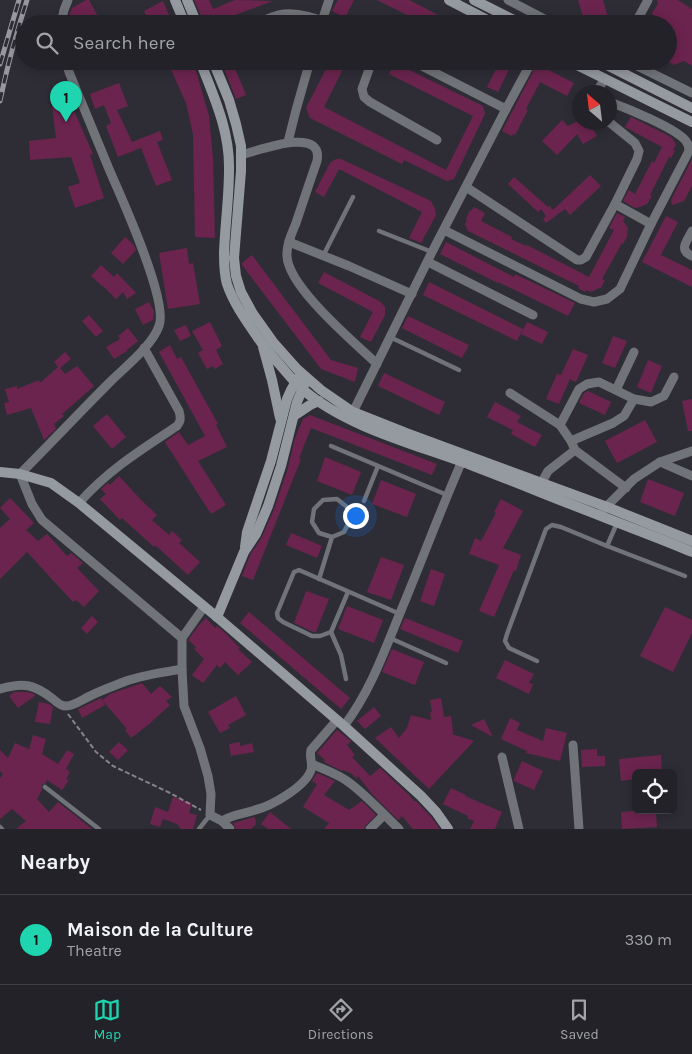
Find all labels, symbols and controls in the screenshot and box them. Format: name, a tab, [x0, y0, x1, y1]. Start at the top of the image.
search box	[15, 15, 677, 70]
icon: search	[33, 29, 61, 57]
text: Search here	[73, 32, 175, 54]
pin: 1	[50, 81, 82, 122]
north arrow	[572, 85, 617, 130]
your location	[343, 503, 369, 529]
map controls	[632, 769, 677, 814]
button: locate	[632, 769, 677, 814]
text: Nearby	[20, 850, 90, 874]
text: Maison de la Culture	[67, 919, 253, 941]
text: 1	[33, 930, 39, 949]
text: 330 m	[625, 930, 672, 949]
text: Theatre	[67, 941, 122, 960]
tab: Map	[93, 996, 121, 1043]
tab: Directions	[308, 996, 374, 1043]
tab: Saved	[560, 996, 599, 1043]

